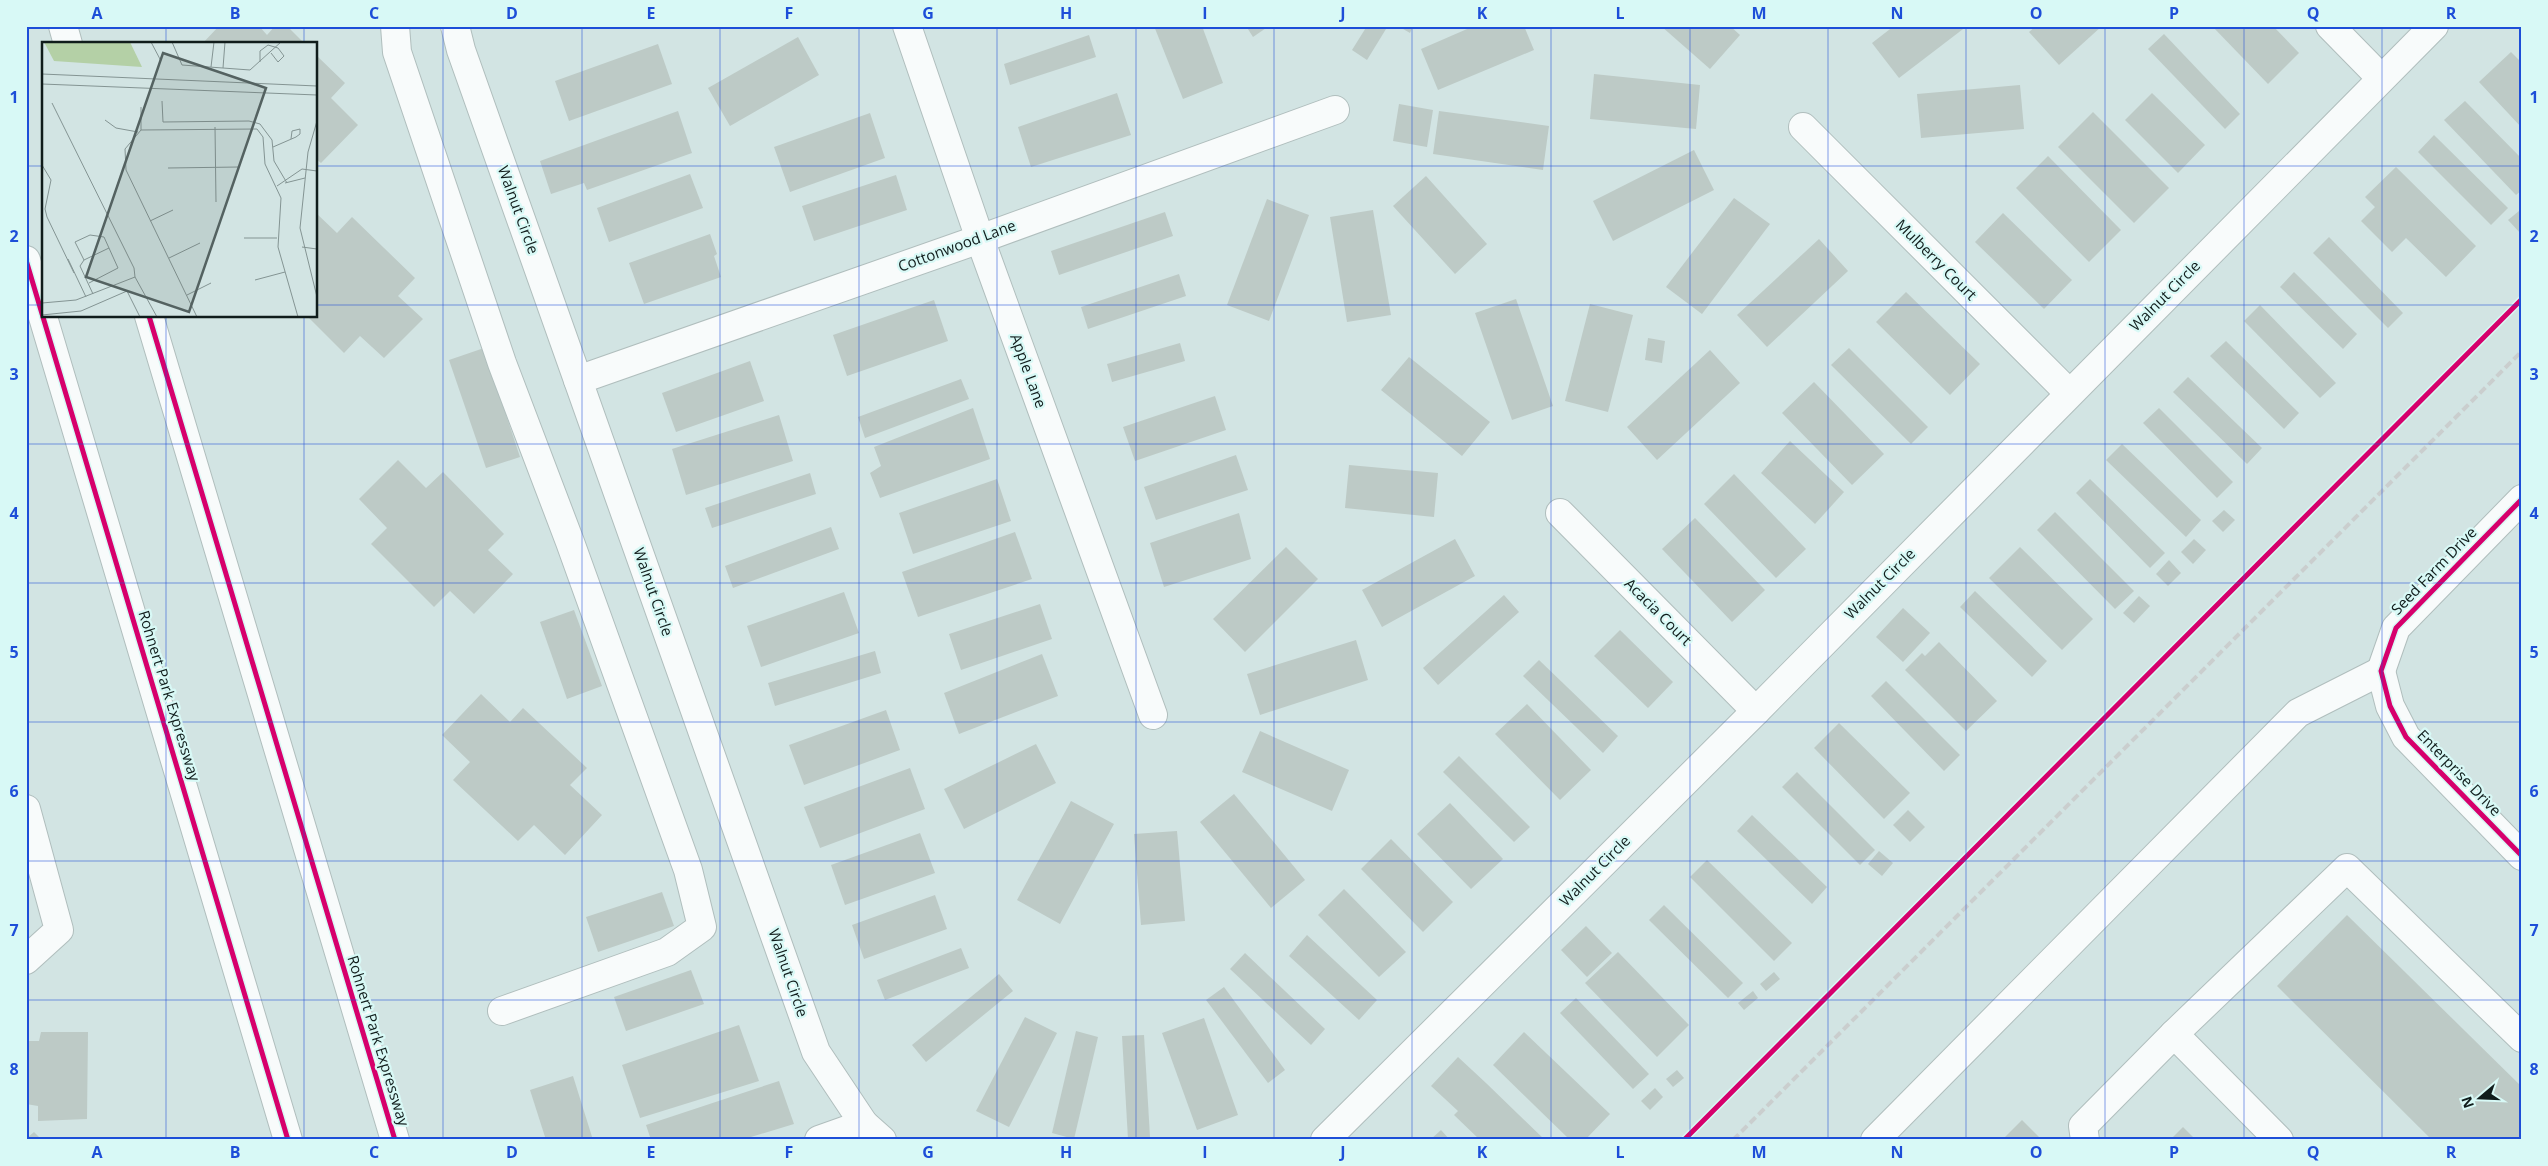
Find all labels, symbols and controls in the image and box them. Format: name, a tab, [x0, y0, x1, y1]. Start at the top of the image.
text: A	[91, 2, 103, 24]
text: B	[230, 2, 240, 24]
text: C	[369, 2, 379, 24]
text: D	[506, 2, 518, 24]
text: E	[647, 2, 656, 24]
text: F	[785, 2, 793, 24]
text: G	[922, 2, 934, 24]
text: H	[1060, 2, 1072, 24]
text: I	[1202, 2, 1208, 24]
text: J	[1338, 2, 1346, 24]
text: K	[1477, 2, 1488, 24]
text: L	[1615, 2, 1625, 24]
text: M	[1751, 2, 1767, 24]
text: N	[1890, 2, 1904, 24]
text: O	[2030, 2, 2042, 24]
text: P	[2169, 2, 2179, 24]
text: Q	[2307, 2, 2319, 24]
text: R	[2446, 2, 2457, 24]
inset map	[42, 42, 318, 318]
text: 1	[9, 86, 19, 108]
text: 1	[2529, 86, 2539, 108]
street label: Walnut Circle	[494, 163, 544, 256]
street label: Cottonwood Lane	[895, 214, 1018, 276]
street label: Mulberry Court	[1892, 214, 1982, 304]
text: 2	[9, 225, 19, 247]
text: 2	[2529, 225, 2539, 247]
street label: Walnut Circle	[2125, 256, 2204, 335]
street label: Apple Lane	[1006, 331, 1052, 411]
text: 3	[9, 363, 19, 385]
text: 3	[2529, 363, 2539, 385]
text: 4	[9, 502, 19, 524]
text: 4	[2529, 502, 2539, 524]
street label: Seed Farm Drive	[2386, 522, 2480, 619]
street label: Walnut Circle	[1840, 544, 1919, 623]
street label: Walnut Circle	[629, 545, 678, 639]
street label: Acacia Court	[1621, 573, 1697, 649]
street label: Rohnert Park Expressway	[134, 608, 206, 784]
text: 5	[9, 641, 19, 663]
text: 5	[2529, 641, 2539, 663]
street label: Enterprise Drive	[2413, 725, 2506, 820]
text: 6	[9, 780, 19, 802]
text: 6	[2529, 780, 2539, 802]
street label: Walnut Circle	[1555, 831, 1634, 910]
text: 7	[9, 919, 19, 941]
text: 7	[2529, 919, 2539, 941]
street label: Walnut Circle	[764, 926, 813, 1020]
street label: Rohnert Park Expressway	[343, 953, 415, 1129]
text: 8	[9, 1058, 19, 1080]
text: 8	[2529, 1058, 2539, 1080]
north arrow	[2456, 1074, 2506, 1124]
text: N	[2456, 1094, 2478, 1111]
text: A	[91, 1141, 103, 1163]
text: B	[230, 1141, 240, 1163]
text: C	[369, 1141, 379, 1163]
text: D	[506, 1141, 518, 1163]
text: E	[647, 1141, 656, 1163]
text: F	[785, 1141, 793, 1163]
text: G	[922, 1141, 934, 1163]
text: H	[1060, 1141, 1072, 1163]
text: I	[1202, 1141, 1208, 1163]
text: J	[1338, 1141, 1346, 1163]
text: K	[1477, 1141, 1488, 1163]
text: L	[1615, 1141, 1625, 1163]
text: M	[1751, 1141, 1767, 1163]
text: N	[1890, 1141, 1904, 1163]
text: O	[2030, 1141, 2042, 1163]
text: P	[2169, 1141, 2179, 1163]
text: Q	[2307, 1141, 2319, 1163]
text: R	[2446, 1141, 2457, 1163]

